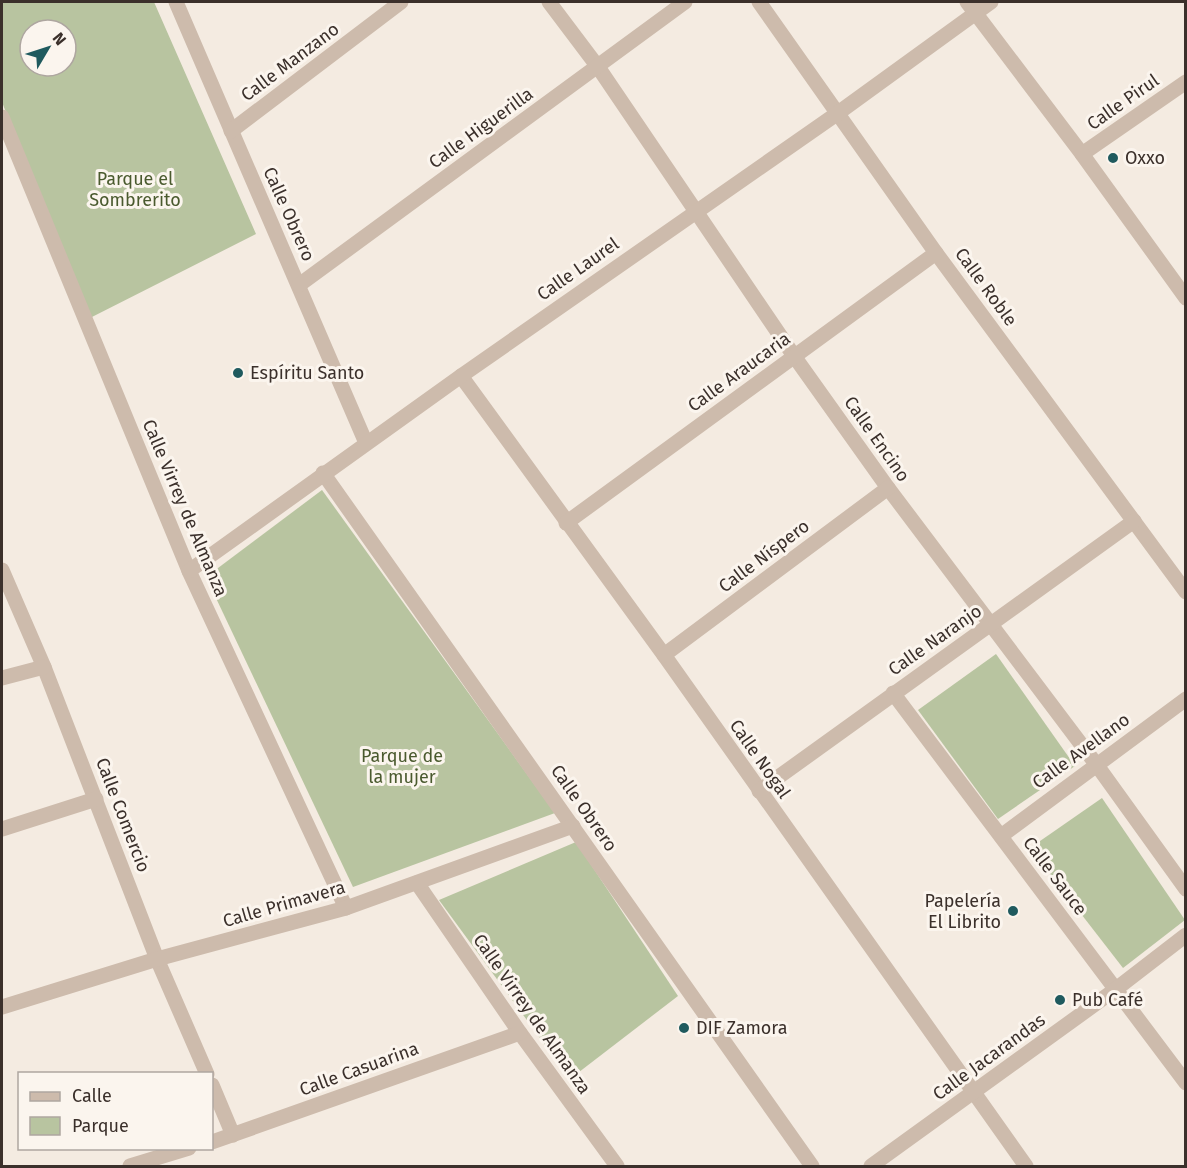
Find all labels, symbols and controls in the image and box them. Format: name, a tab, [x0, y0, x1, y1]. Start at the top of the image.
north arrow	[18, 18, 78, 78]
street label: Calle Manzano	[237, 18, 343, 106]
text: N	[49, 29, 70, 49]
street label: Calle Pirul	[1083, 69, 1163, 135]
street label: Calle Higuerilla	[425, 83, 537, 173]
place label: Oxxo	[1125, 147, 1165, 169]
marker: Oxxo	[1106, 151, 1120, 165]
street label: Calle Obrero	[258, 163, 320, 265]
park label: Parque el Sombrerito	[89, 168, 181, 211]
street label: Calle Laurel	[533, 233, 623, 305]
street label: Calle Roble	[950, 244, 1022, 330]
street label: Calle Araucaria	[683, 327, 795, 417]
place label: Espíritu Santo	[250, 362, 364, 384]
marker: Espíritu Santo	[231, 366, 245, 380]
street label: Calle Encino	[840, 392, 914, 486]
street label: Calle Virrey de Almanza	[138, 416, 232, 600]
street label: Calle Níspero	[714, 515, 814, 597]
street label: Calle Naranjo	[884, 600, 986, 680]
street label: Calle Avellano	[1028, 708, 1134, 794]
street label: Calle Nogal	[725, 715, 795, 803]
park label: Parque de la mujer	[361, 745, 443, 788]
street label: Calle Comercio	[91, 755, 155, 875]
street label: Calle Obrero	[546, 760, 622, 856]
street label: Calle Sauce	[1018, 832, 1092, 920]
street label: Calle Primavera	[220, 876, 348, 932]
place label: Papelería El Librito	[924, 890, 1001, 933]
marker: Papelería El Librito	[1006, 904, 1020, 918]
street label: Calle Virrey de Almanza	[468, 930, 596, 1098]
place label: Pub Café	[1072, 989, 1143, 1011]
marker: Pub Café	[1053, 993, 1067, 1007]
street label: Calle Jacarandas	[929, 1009, 1049, 1105]
place label: DIF Zamora	[696, 1017, 787, 1039]
marker: DIF Zamora	[677, 1021, 691, 1035]
street label: Calle Casuarina	[296, 1037, 422, 1101]
legend	[18, 1072, 213, 1150]
text: Calle	[72, 1085, 112, 1107]
text: Parque	[72, 1115, 129, 1137]

